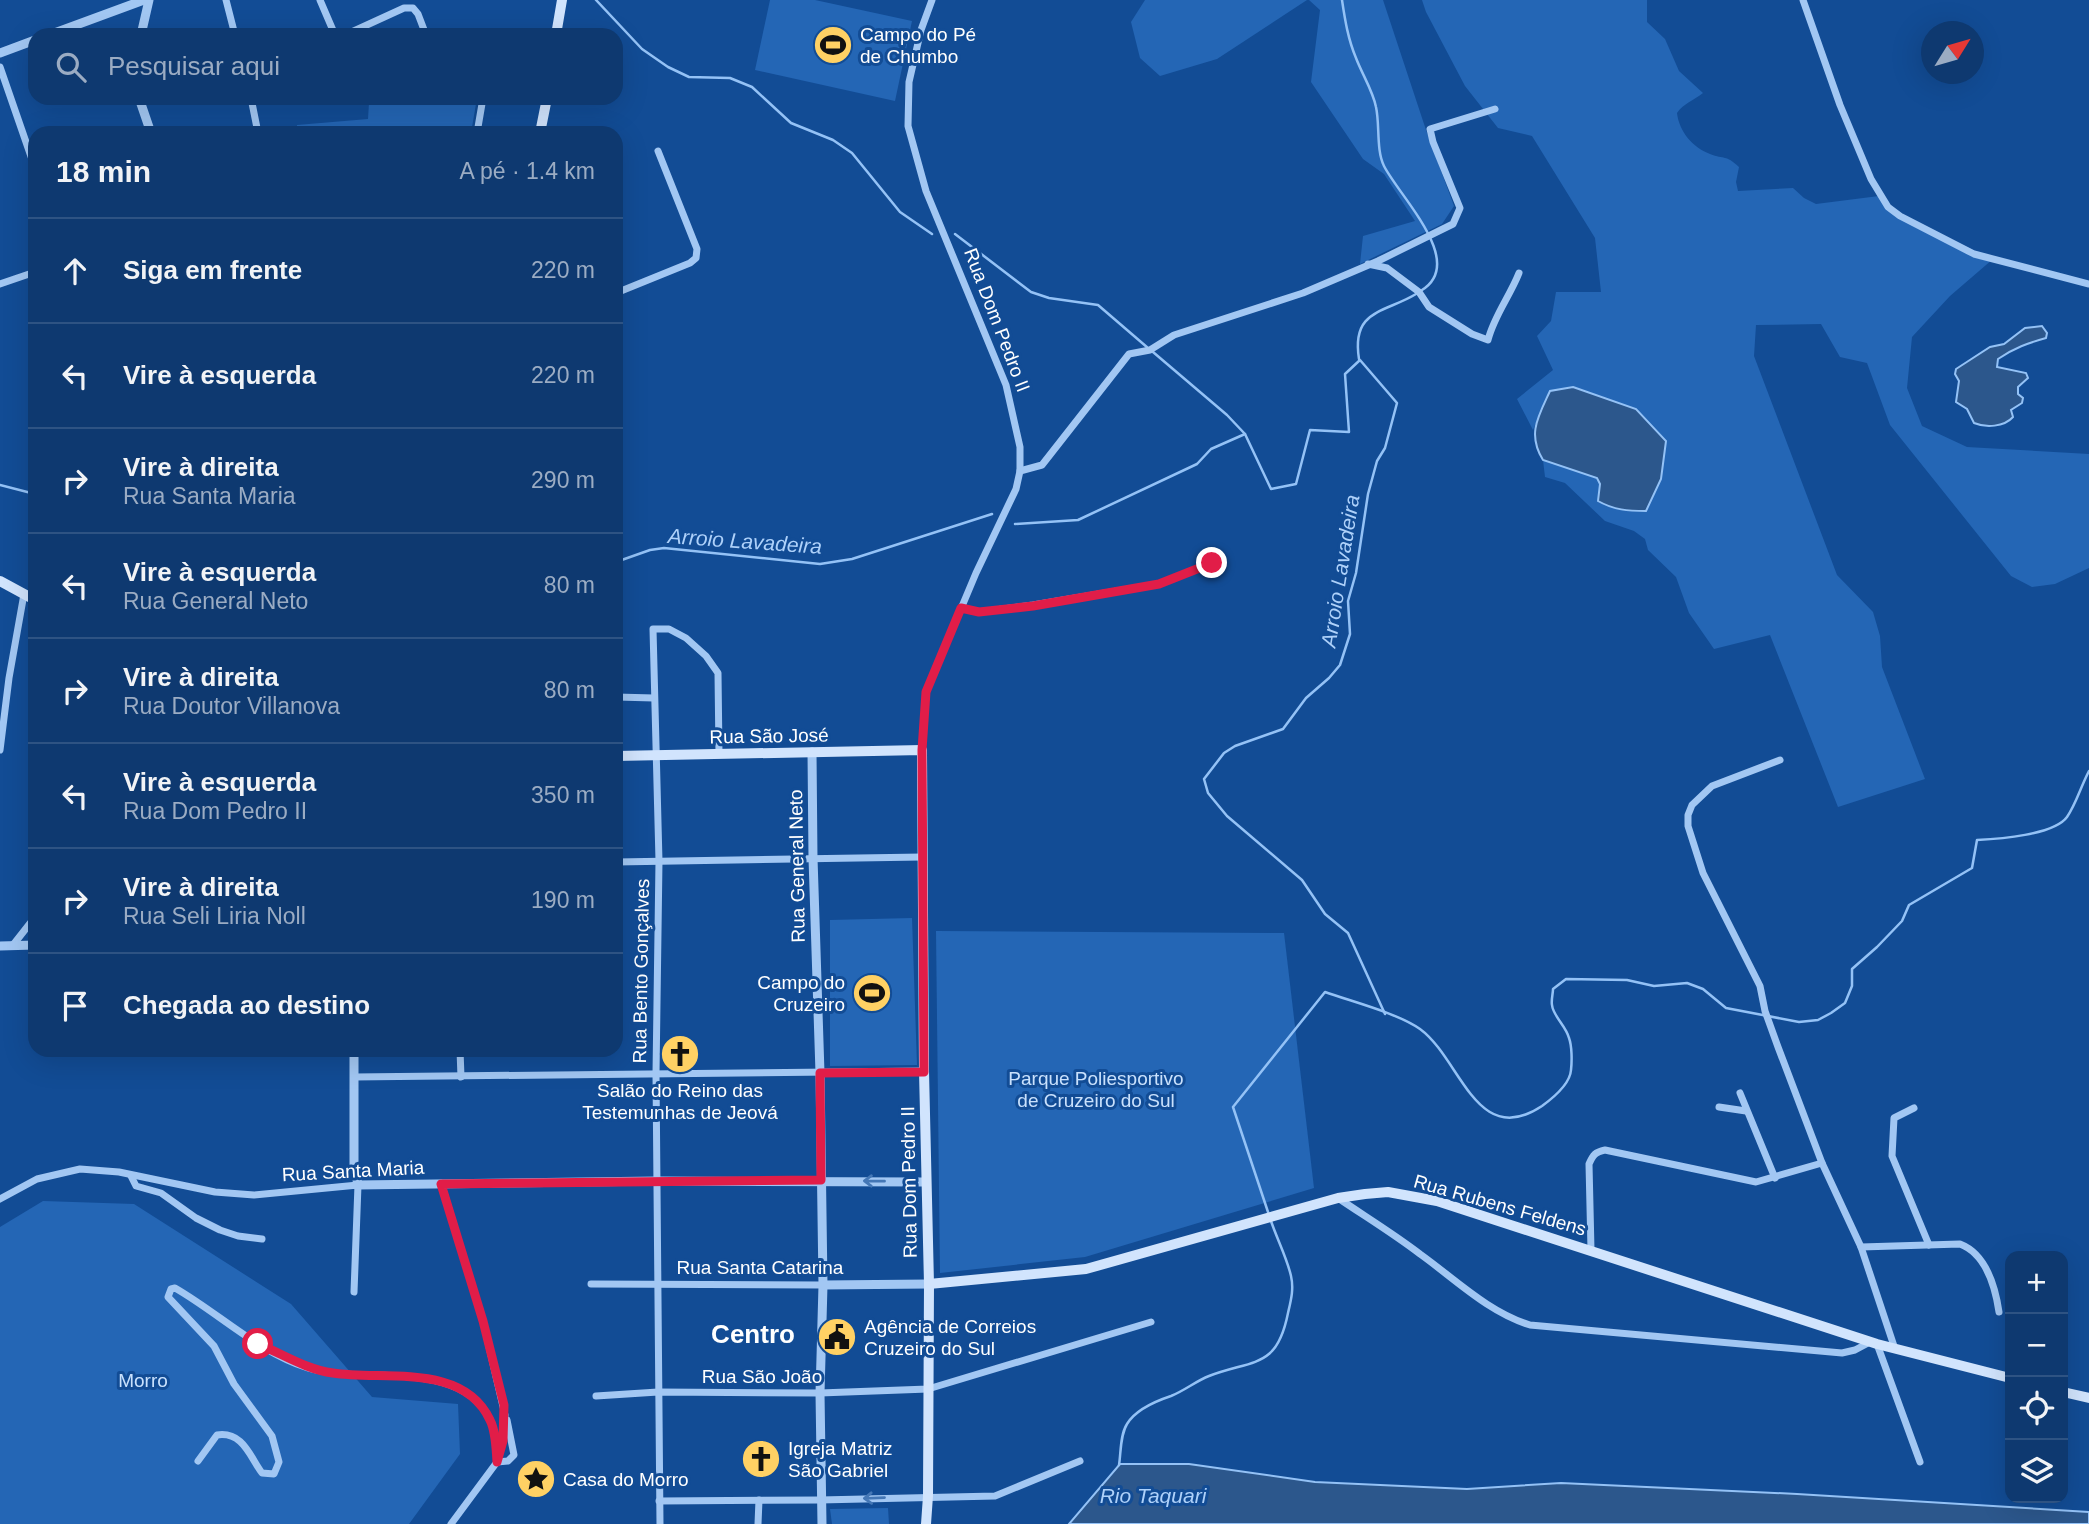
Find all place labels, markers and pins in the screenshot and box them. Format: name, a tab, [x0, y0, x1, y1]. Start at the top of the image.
sports icon: Campo do Pé de Chumbo	[812, 24, 854, 66]
place label: Campo do Pé de Chumbo	[860, 24, 976, 67]
place label: Campo do Cruzeiro	[757, 972, 845, 1015]
sports icon: Campo do Cruzeiro	[851, 972, 893, 1014]
church icon: Salão do Reino das Testemunhas de Jeová	[659, 1033, 701, 1075]
place label: Salão do Reino das Testemunhas de Jeová	[582, 1080, 778, 1123]
public building icon: Agência de Correios Cruzeiro do Sul	[816, 1316, 858, 1358]
place label: Agência de Correios Cruzeiro do Sul	[864, 1316, 1036, 1359]
church icon: Igreja Matriz São Gabriel	[740, 1438, 782, 1480]
place label: Igreja Matriz São Gabriel	[788, 1438, 893, 1481]
place icon: Casa do Morro	[515, 1458, 557, 1500]
place label: Casa do Morro	[563, 1469, 689, 1490]

